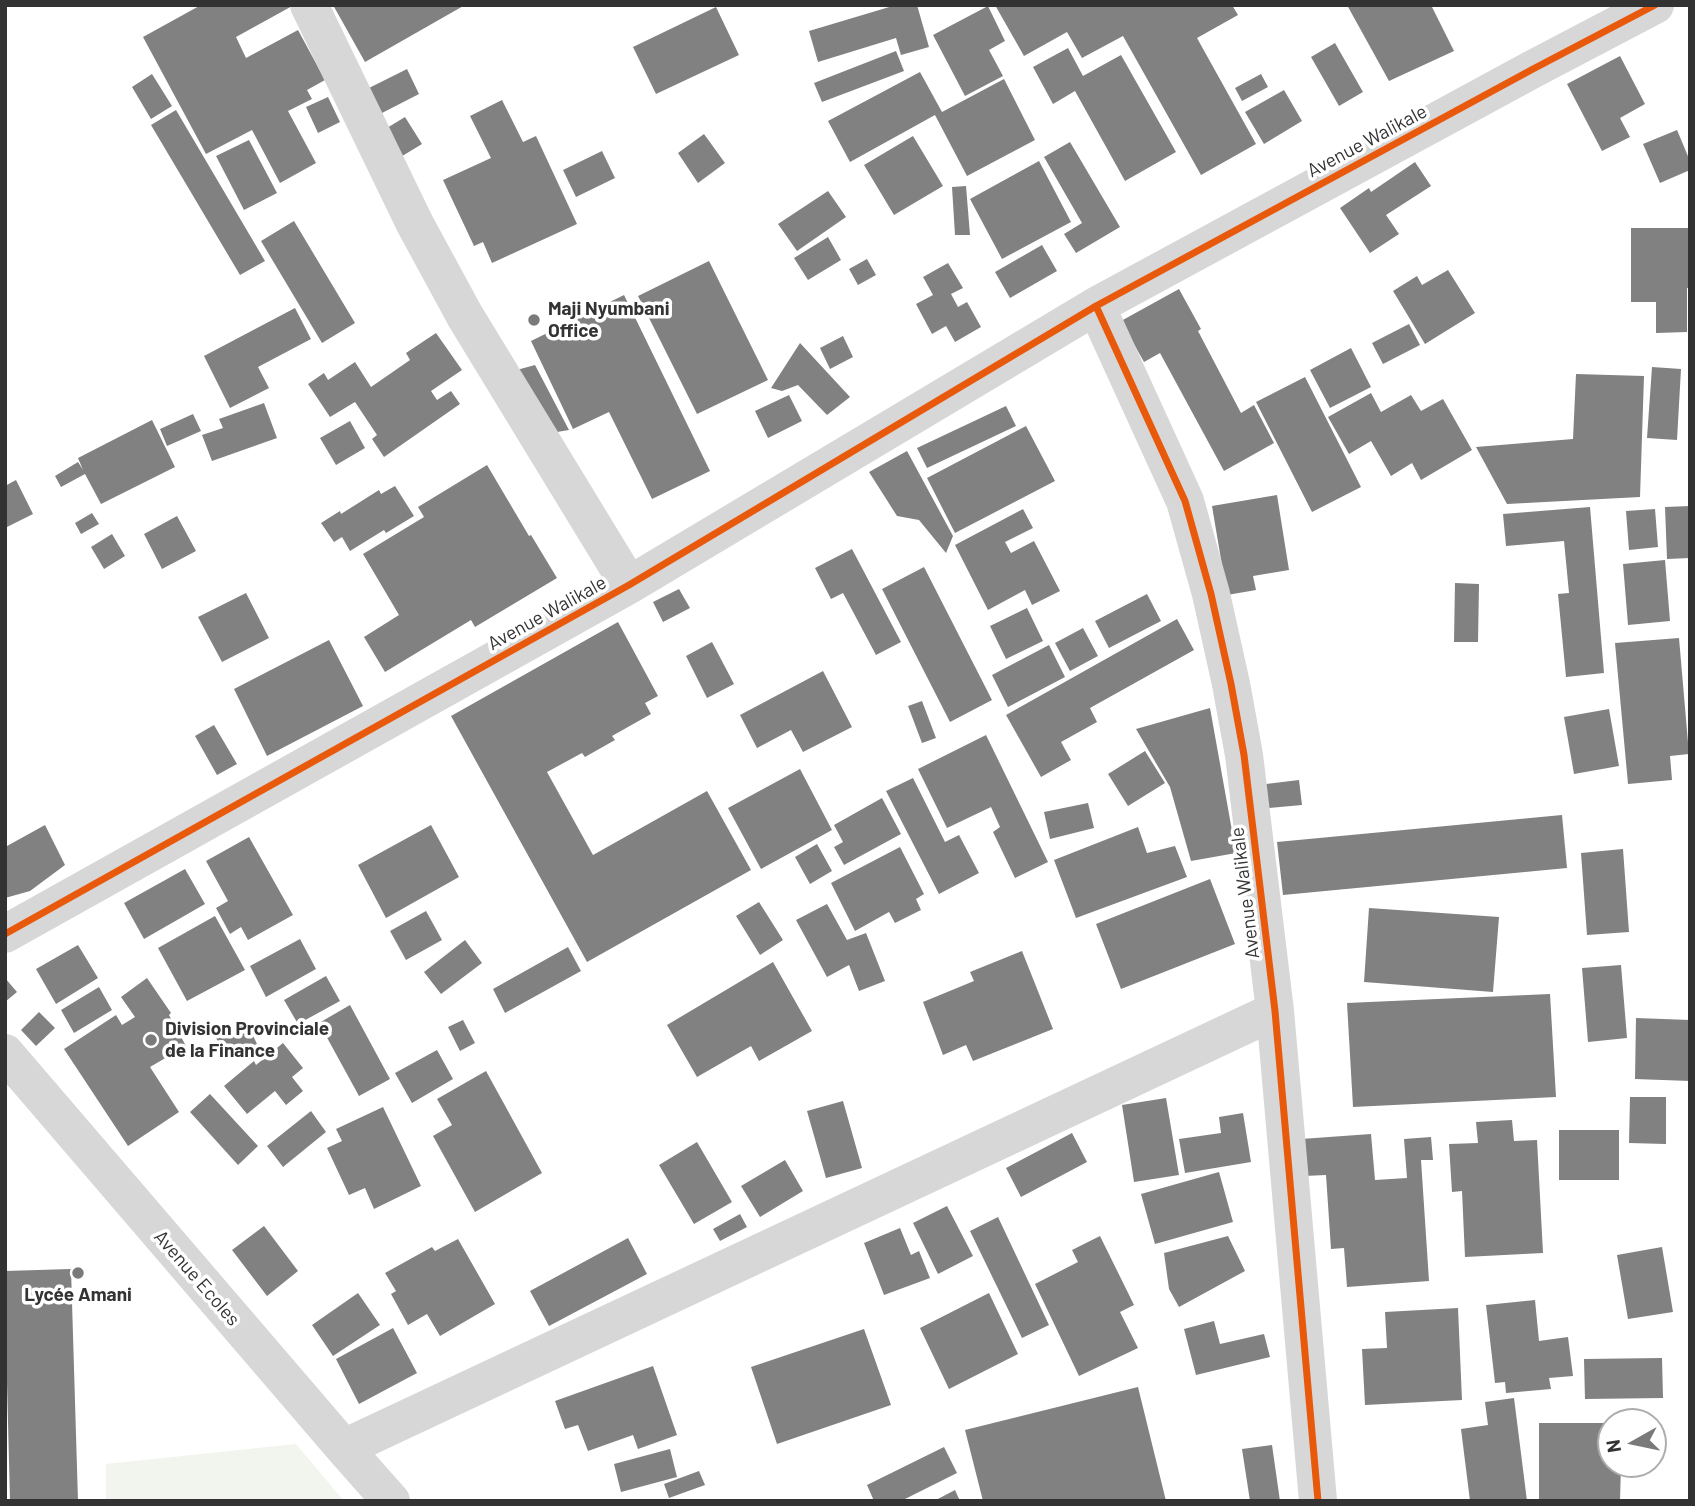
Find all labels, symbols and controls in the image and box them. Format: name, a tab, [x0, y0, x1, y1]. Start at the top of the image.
street label: Avenue Walikale	[1303, 100, 1431, 182]
place label: Maji Nyumbani Office	[548, 298, 670, 342]
marker: Maji Nyumbani Office	[526, 312, 542, 328]
street label: Avenue Walikale	[484, 571, 610, 655]
street label: Avenue Walikale	[1226, 826, 1264, 960]
place label: Division Provinciale de la Finance	[165, 1018, 329, 1062]
marker: Division Provinciale de la Finance	[143, 1032, 159, 1048]
street label: Avenue Ecoles	[149, 1225, 245, 1331]
marker: Lycée Amani	[70, 1265, 86, 1281]
place label: Lycée Amani	[24, 1284, 132, 1306]
north arrow	[1597, 1408, 1667, 1478]
text: N	[1600, 1438, 1625, 1454]

